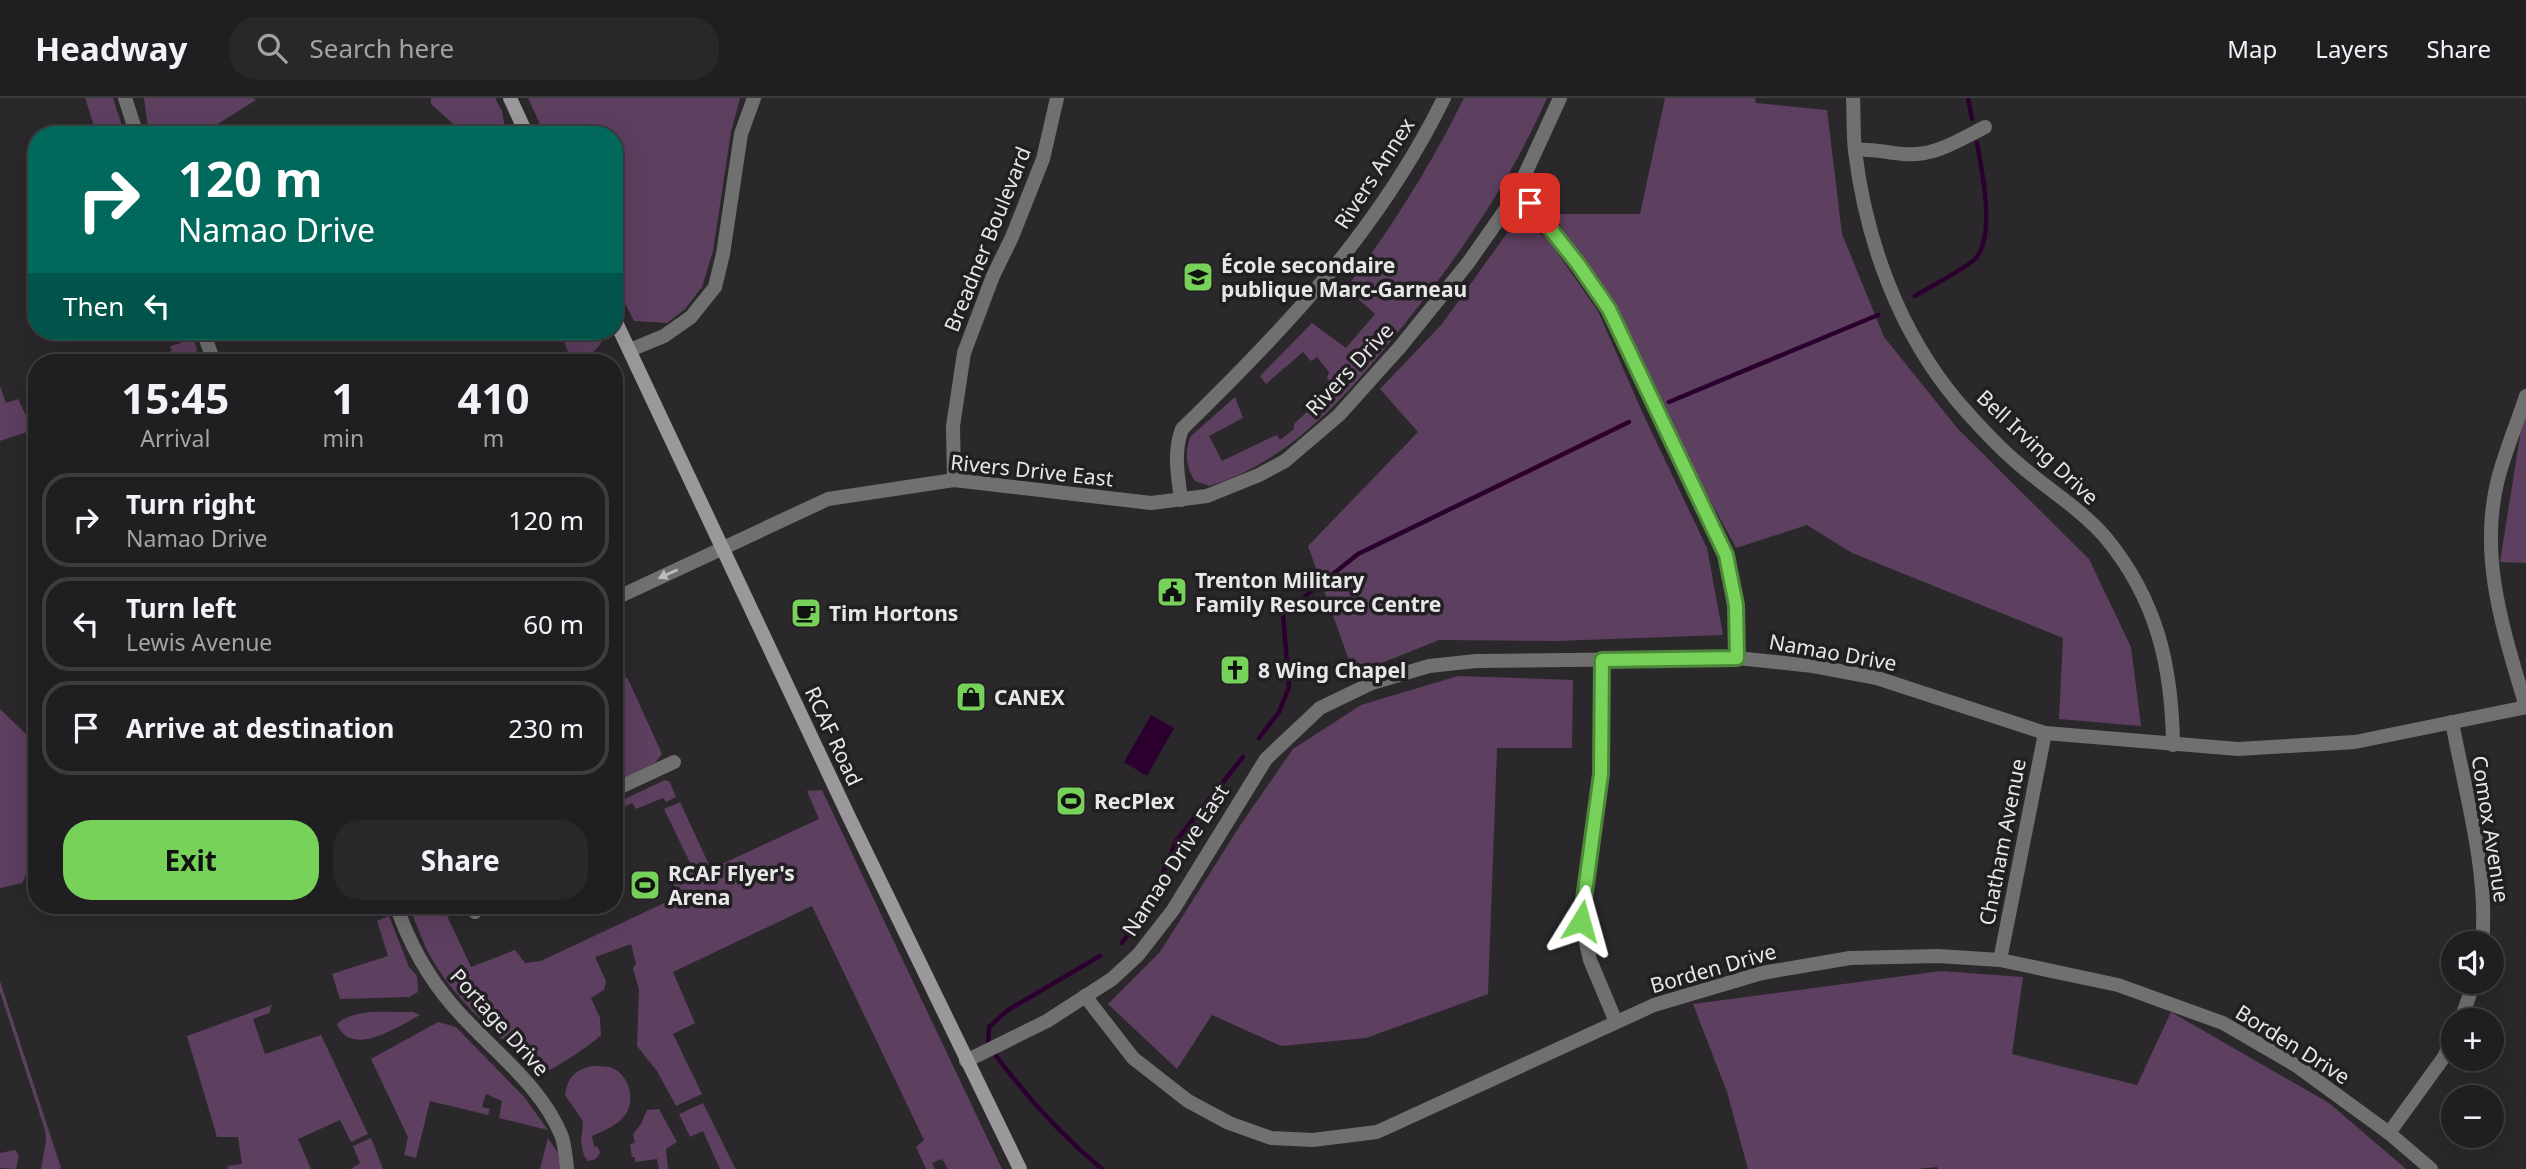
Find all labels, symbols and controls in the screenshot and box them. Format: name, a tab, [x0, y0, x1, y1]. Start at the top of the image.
search box	[229, 17, 719, 80]
text: Headway	[35, 26, 187, 71]
icon: search	[253, 29, 291, 67]
text: Search here	[309, 30, 454, 66]
text: Map	[2227, 32, 2277, 65]
text: Layers	[2315, 32, 2389, 65]
text: Share	[2427, 32, 2491, 65]
street label: Rivers Annex	[1328, 112, 1420, 234]
street label: Breadner Boulevard	[937, 142, 1037, 336]
text: 120 m	[178, 145, 323, 211]
icon: right	[63, 154, 154, 245]
pin	[1500, 173, 1560, 233]
icon: arrive	[1511, 184, 1549, 222]
text: Namao Drive	[178, 208, 375, 251]
place label: École secondaire publique Marc-Garneau	[1221, 251, 1467, 303]
school or university icon: École secondaire publique Marc-Garneau	[1181, 260, 1215, 294]
icon: left	[138, 287, 176, 325]
text: Then	[63, 288, 124, 324]
street label: Rivers Drive	[1299, 317, 1399, 421]
text: 15:45	[121, 369, 229, 426]
text: 1	[331, 369, 355, 426]
text: 410	[458, 369, 530, 426]
street label: Bell Irving Drive	[1971, 383, 2105, 511]
text: Arrival	[140, 422, 210, 454]
text: min	[323, 422, 364, 454]
text: m	[483, 422, 504, 454]
street label: Rivers Drive East	[949, 448, 1115, 493]
text: Turn right	[126, 486, 256, 522]
icon: right	[67, 501, 105, 539]
text: 120 m	[508, 502, 584, 538]
text: Namao Drive	[126, 522, 268, 554]
place label: Trenton Military Family Resource Centre	[1195, 566, 1441, 618]
one-way arrow	[658, 568, 678, 580]
public building icon: Trenton Military Family Resource Centre	[1155, 575, 1189, 609]
text: Turn left	[126, 590, 237, 626]
cafe icon: Tim Hortons	[789, 596, 823, 630]
place label: Tim Hortons	[829, 599, 958, 627]
icon: left	[67, 605, 105, 643]
text: 60 m	[523, 606, 584, 642]
text: Lewis Avenue	[126, 626, 272, 658]
street label: Namao Drive	[1767, 627, 1899, 677]
church icon: 8 Wing Chapel	[1218, 653, 1252, 687]
place label: 8 Wing Chapel	[1258, 656, 1406, 684]
shop icon: CANEX	[954, 680, 988, 714]
street label: RCAF Road	[799, 682, 869, 790]
place label: CANEX	[994, 683, 1065, 711]
icon: arrive	[67, 709, 105, 747]
text: Arrive at destination	[126, 710, 395, 746]
text: 230 m	[508, 710, 584, 746]
street label: Comox Avenue	[2466, 754, 2516, 904]
street label: Chatham Avenue	[1972, 756, 2032, 928]
street label: Namao Drive East	[1115, 778, 1235, 941]
sports icon: RecPlex	[1054, 784, 1088, 818]
place label: RecPlex	[1094, 787, 1176, 815]
button: Exit	[63, 820, 319, 900]
button: Share	[333, 820, 588, 900]
place label: RCAF Flyer's Arena	[668, 859, 795, 911]
sports icon: RCAF Flyer's Arena	[628, 868, 662, 902]
position arrow	[1544, 884, 1618, 958]
map controls	[2441, 931, 2504, 1148]
button: sound	[2441, 931, 2504, 994]
street label: Borden Drive	[1647, 937, 1779, 999]
street label: Portage Drive	[444, 962, 556, 1082]
street label: Borden Drive	[2231, 998, 2355, 1090]
button: +	[2441, 1008, 2504, 1071]
button: −	[2441, 1085, 2504, 1148]

